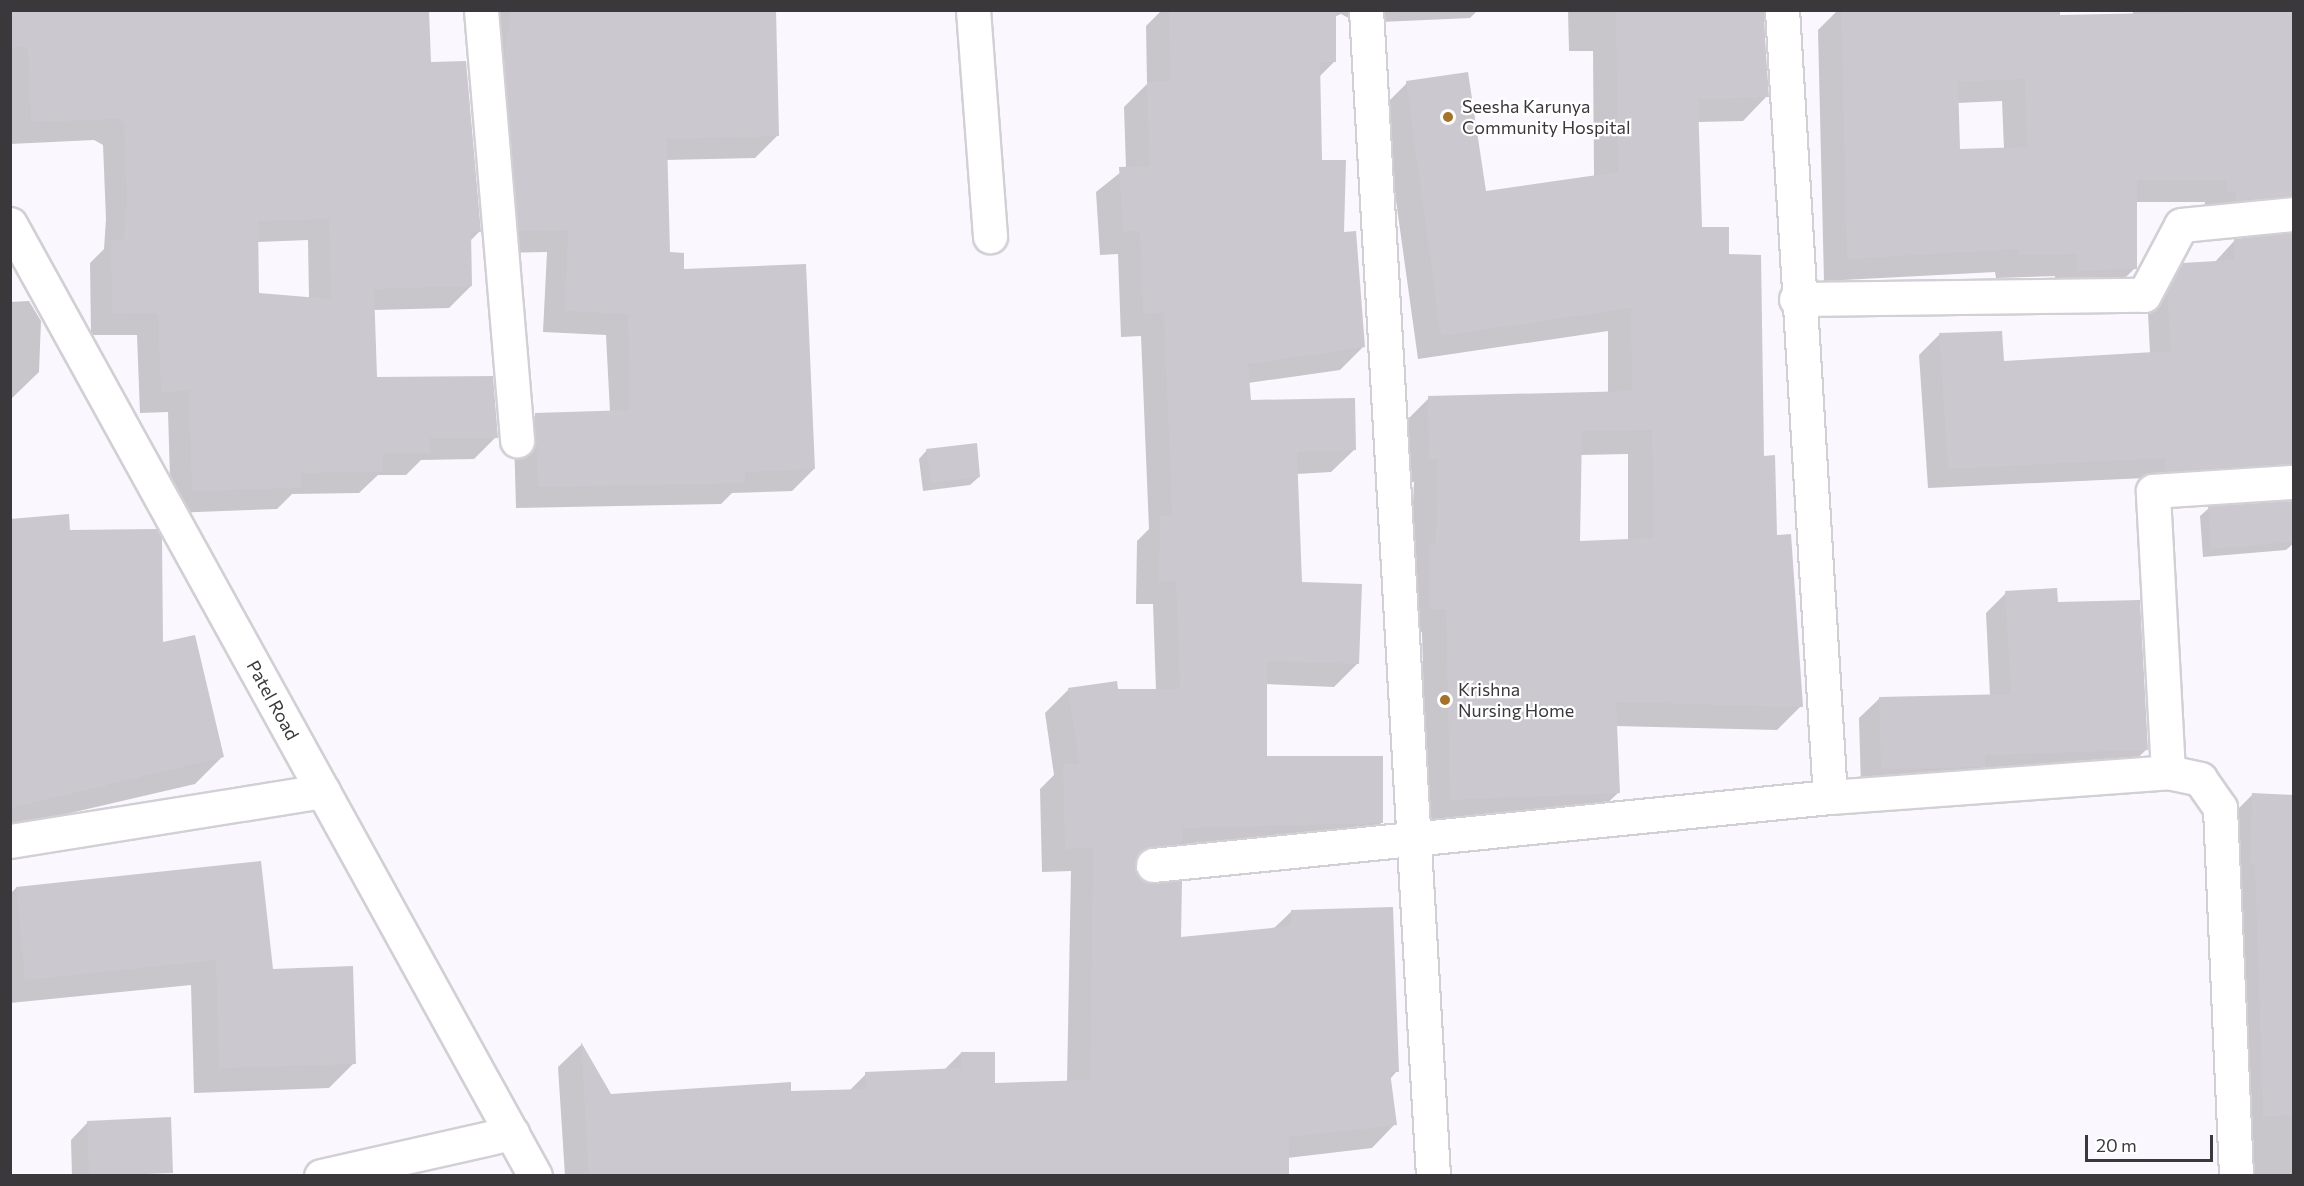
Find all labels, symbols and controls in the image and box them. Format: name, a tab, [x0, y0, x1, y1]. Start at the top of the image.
place label: Seesha Karunya Community Hospital	[1462, 96, 1631, 138]
marker: Seesha Karunya Community Hospital	[1439, 108, 1457, 126]
street label: Patel Road	[242, 656, 304, 744]
place label: Krishna Nursing Home	[1458, 679, 1574, 722]
marker: Krishna Nursing Home	[1436, 691, 1454, 709]
scale bar	[2088, 1123, 2216, 1161]
text: 20 m	[2096, 1134, 2137, 1156]

